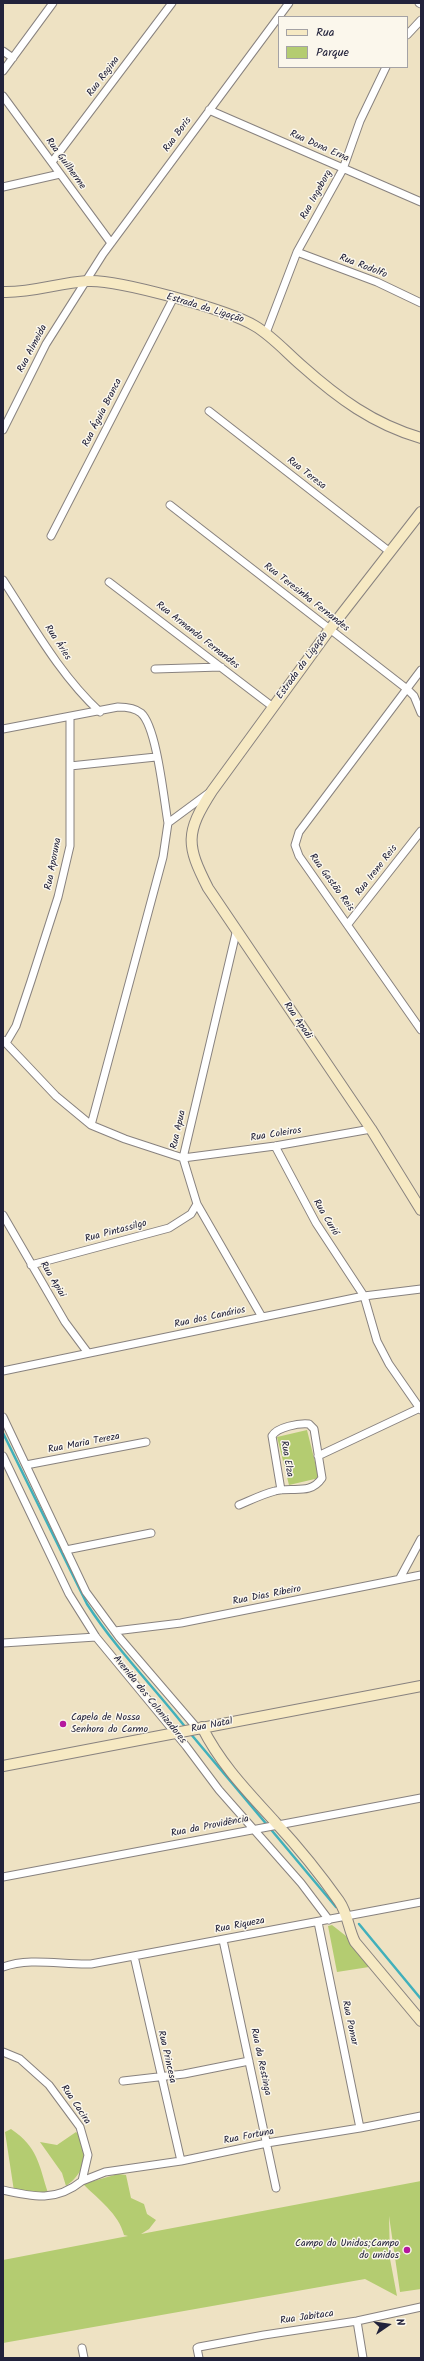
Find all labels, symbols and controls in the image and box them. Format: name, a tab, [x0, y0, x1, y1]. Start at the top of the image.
legend	[278, 16, 408, 68]
text: Rua	[316, 23, 334, 42]
text: Parque	[316, 43, 349, 62]
street label: Rua Regina	[85, 55, 123, 99]
street label: Rua Boris	[161, 115, 195, 155]
street label: Rua Dona Erna	[288, 129, 350, 165]
street label: Rua Guilherme	[42, 136, 88, 192]
street label: Rua Ingeborg	[298, 168, 336, 222]
street label: Rua Rodolfo	[338, 252, 388, 282]
street label: Estrada da Ligação	[165, 292, 245, 326]
street label: Rua Almeida	[15, 323, 51, 375]
street label: Rua Águia Branca	[81, 377, 125, 449]
street label: Rua Teresa	[284, 455, 328, 493]
street label: Rua Teresinha Fernandes	[261, 561, 351, 635]
street label: Rua Armando Fernandes	[153, 600, 241, 672]
street label: Rua Áries	[41, 623, 73, 663]
street label: Estrada da Ligação	[275, 630, 331, 702]
street label: Rua Aporuna	[43, 837, 65, 891]
street label: Rua Irene Reis	[353, 843, 401, 899]
street label: Rua Gastão Reis	[306, 852, 356, 914]
street label: Rua Apodi	[280, 1000, 314, 1042]
street label: Rua Apua	[169, 1109, 189, 1151]
street label: Rua Coleiros	[250, 1125, 302, 1145]
street label: Rua Curió	[309, 1198, 341, 1238]
street label: Rua Pintassilgo	[84, 1218, 148, 1246]
street label: Rua Apiai	[37, 1260, 67, 1300]
street label: Rua dos Canários	[173, 1305, 247, 1331]
street label: Rua Maria Tereza	[47, 1431, 121, 1457]
street label: Rua Elza	[277, 1440, 295, 1478]
street label: Rua Dias Ribeiro	[232, 1583, 302, 1609]
street label: Avenida dos Colonizadores	[110, 1654, 188, 1746]
place label: Capela de Nossa Senhora do Carmo	[71, 1712, 148, 1736]
street label: Rua Natal	[190, 1716, 234, 1736]
marker: Capela de Nossa Senhora do Carmo	[58, 1719, 68, 1729]
street label: Rua da Providência	[170, 1814, 250, 1840]
street label: Rua Riqueza	[214, 1915, 266, 1937]
street label: Rua Pomar	[338, 2000, 360, 2046]
street label: Rua da Restinga	[247, 2027, 273, 2097]
street label: Rua Princesa	[154, 2029, 178, 2085]
street label: Rua Cacira	[57, 2083, 93, 2127]
street label: Rua Fortuna	[223, 2126, 275, 2148]
place label: Campo do Unidos;Campo do unidos	[295, 2238, 399, 2262]
marker: Campo do Unidos;Campo do unidos	[402, 2245, 412, 2255]
north arrow	[368, 2305, 408, 2345]
street label: Rua Jabitaca	[279, 2308, 335, 2328]
text: N	[390, 2317, 409, 2328]

